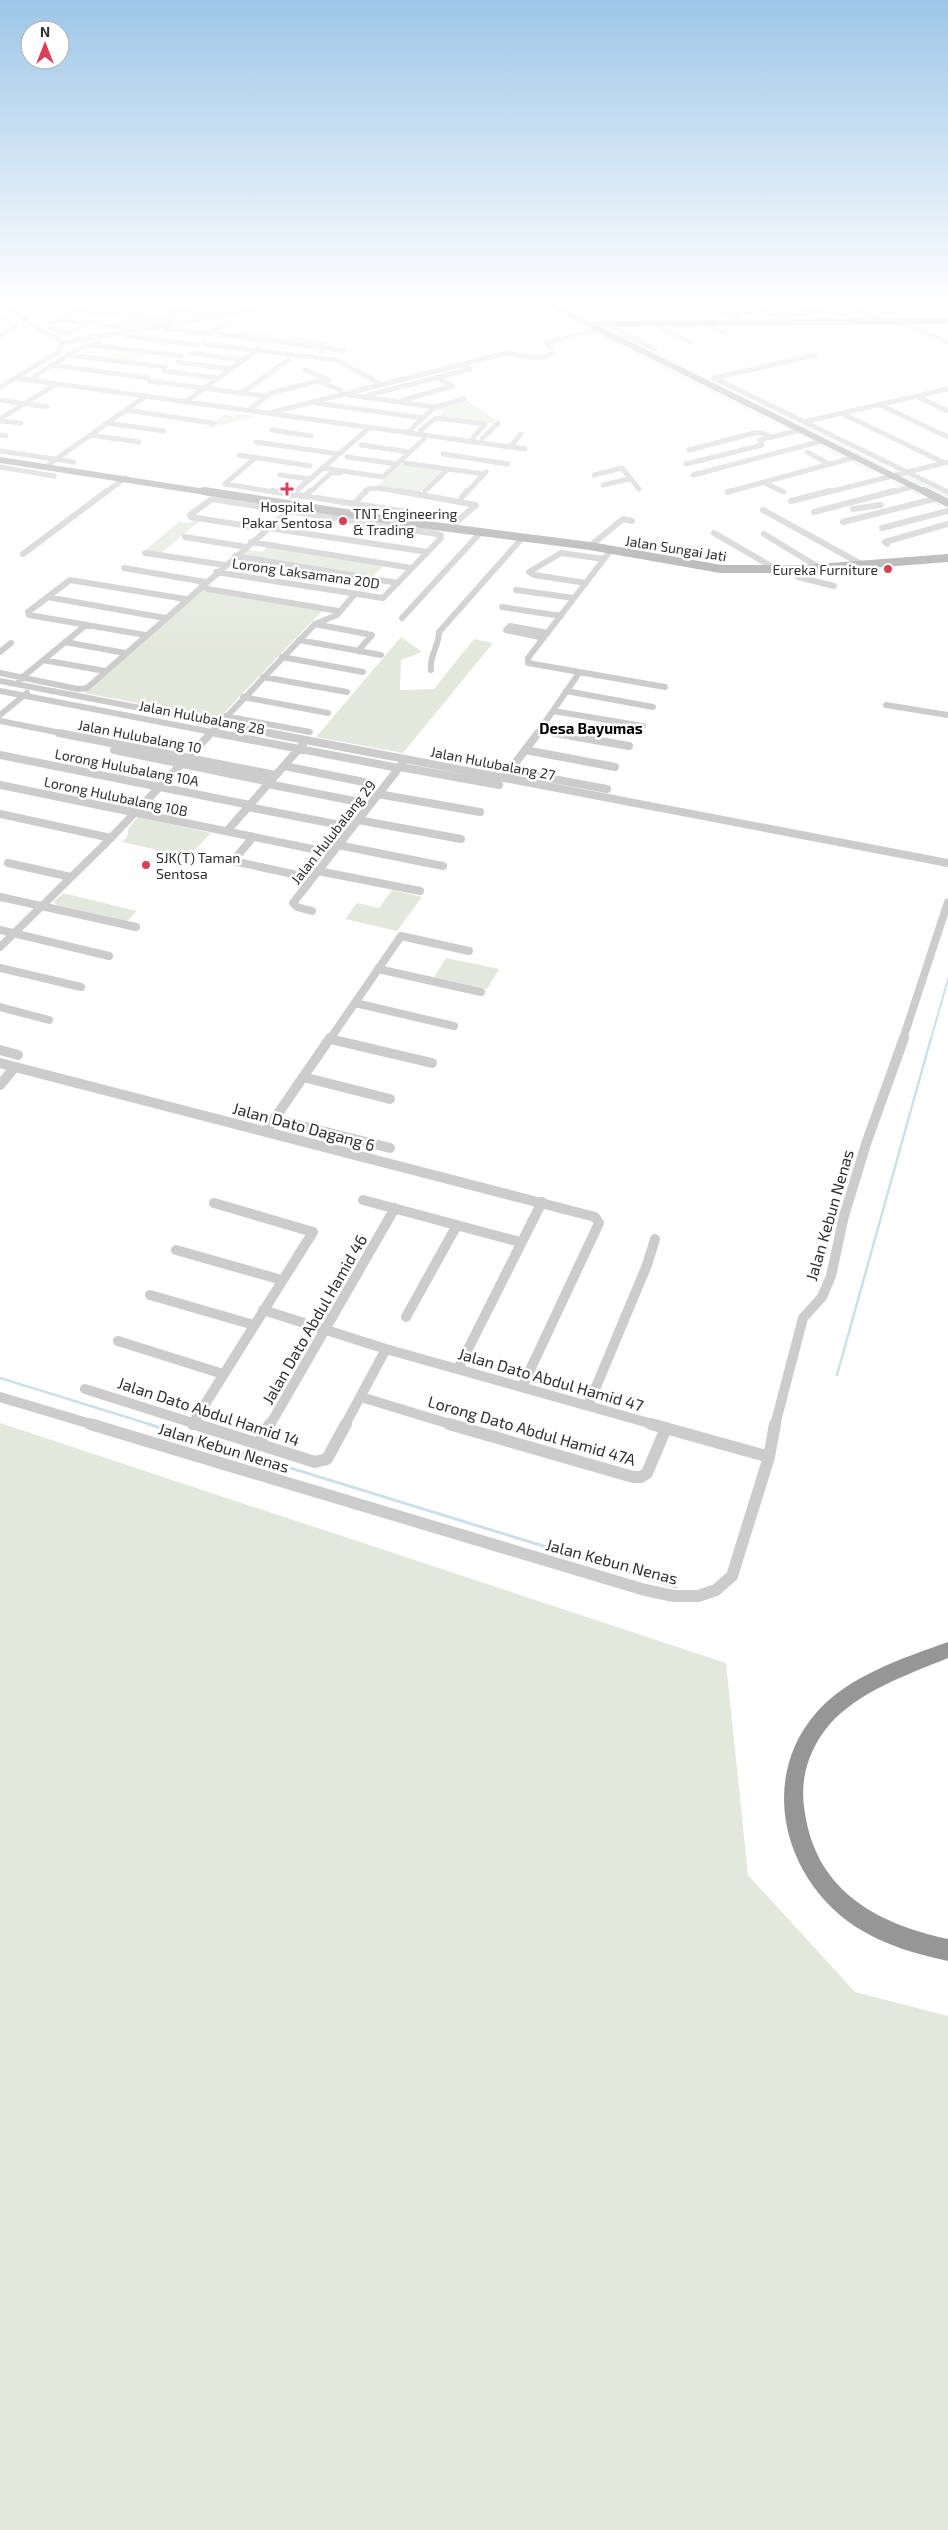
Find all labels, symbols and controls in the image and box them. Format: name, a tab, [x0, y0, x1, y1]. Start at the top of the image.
north arrow	[20, 20, 70, 70]
text: N	[40, 23, 50, 40]
marker: Hospital Pakar Sentosa	[280, 482, 294, 496]
place label: Hospital Pakar Sentosa	[242, 498, 332, 531]
place label: TNT Engineering & Trading	[353, 505, 458, 538]
marker: TNT Engineering & Trading	[337, 515, 349, 527]
street label: Jalan Sungai Jati	[624, 532, 728, 564]
street label: Lorong Laksamana 20D	[231, 554, 381, 592]
place label: Eureka Furniture	[773, 561, 878, 578]
marker: Eureka Furniture	[882, 563, 894, 575]
street label: Jalan Hulubalang 28	[138, 696, 266, 738]
street label: Jalan Hulubalang 10	[77, 716, 203, 756]
district label: Desa Bayumas	[539, 719, 643, 738]
street label: Jalan Hulubalang 27	[429, 743, 557, 783]
street label: Lorong Hulubalang 10A	[54, 745, 201, 789]
street label: Lorong Hulubalang 10B	[43, 772, 189, 820]
street label: Jalan Hulubalang 29	[287, 777, 379, 887]
place label: SJK(T) Taman Sentosa	[156, 849, 240, 882]
marker: SJK(T) Taman Sentosa	[140, 859, 152, 871]
street label: Jalan Dato Dagang 6	[231, 1098, 377, 1154]
street label: Jalan Kebun Nenas	[801, 1147, 857, 1283]
street label: Jalan Dato Abdul Hamid 46	[258, 1231, 370, 1407]
street label: Jalan Dato Abdul Hamid 47	[456, 1343, 646, 1415]
street label: Jalan Dato Abdul Hamid 14	[116, 1373, 302, 1449]
street label: Lorong Dato Abdul Hamid 47A	[426, 1391, 638, 1469]
street label: Jalan Kebun Nenas	[156, 1418, 292, 1476]
street label: Jalan Kebun Nenas	[544, 1534, 680, 1588]

